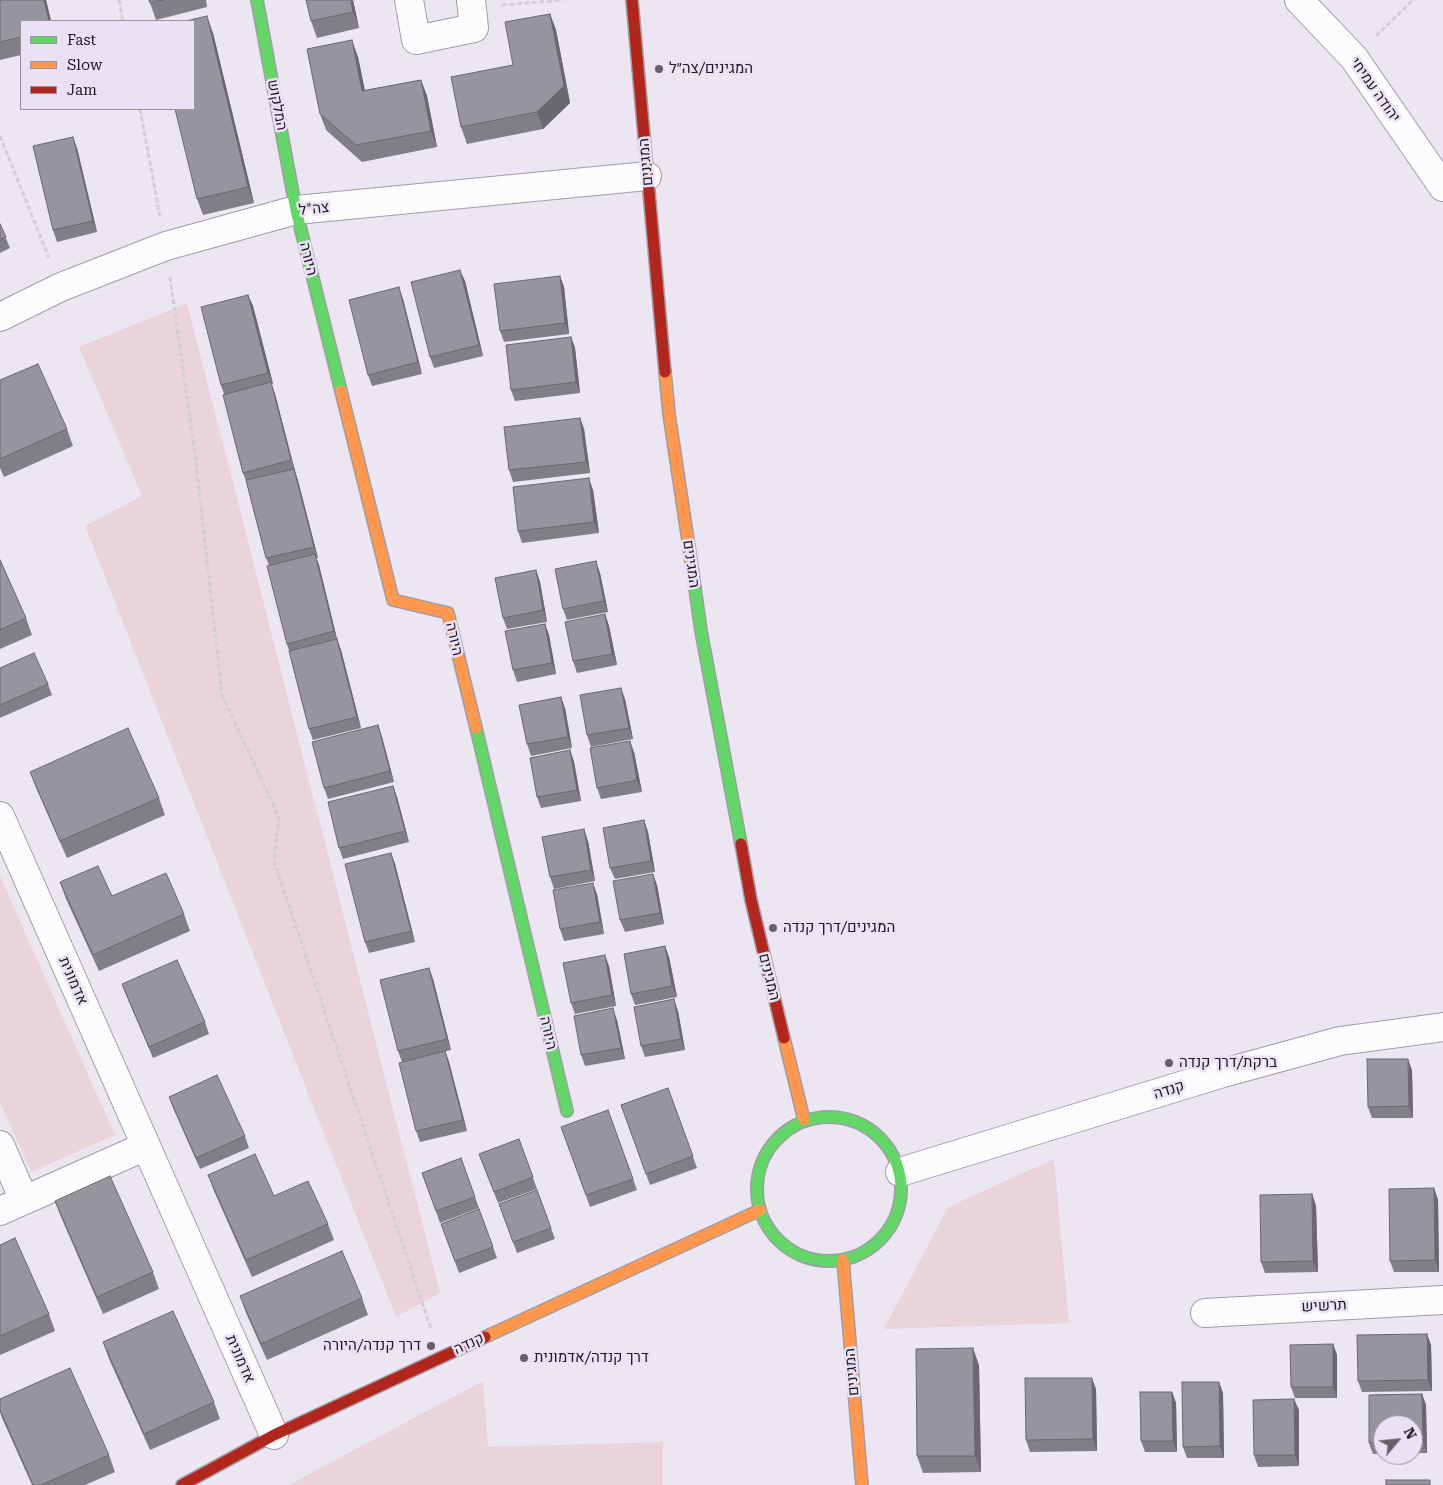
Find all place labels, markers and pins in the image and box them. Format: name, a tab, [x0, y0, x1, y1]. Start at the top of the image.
place label: המגינים/צה״ל	[669, 60, 753, 78]
marker: המגינים/צה״ל	[653, 63, 665, 75]
place label: המגינים/דרך קנדה	[783, 919, 895, 937]
marker: המגינים/דרך קנדה	[767, 922, 779, 934]
place label: ברקת/דרך קנדה	[1179, 1054, 1277, 1072]
marker: ברקת/דרך קנדה	[1163, 1057, 1175, 1069]
place label: דרך קנדה/היורה	[323, 1337, 421, 1355]
marker: דרך קנדה/היורה	[425, 1340, 437, 1352]
place label: דרך קנדה/אדמונית	[534, 1349, 649, 1367]
marker: דרך קנדה/אדמונית	[518, 1352, 530, 1364]

